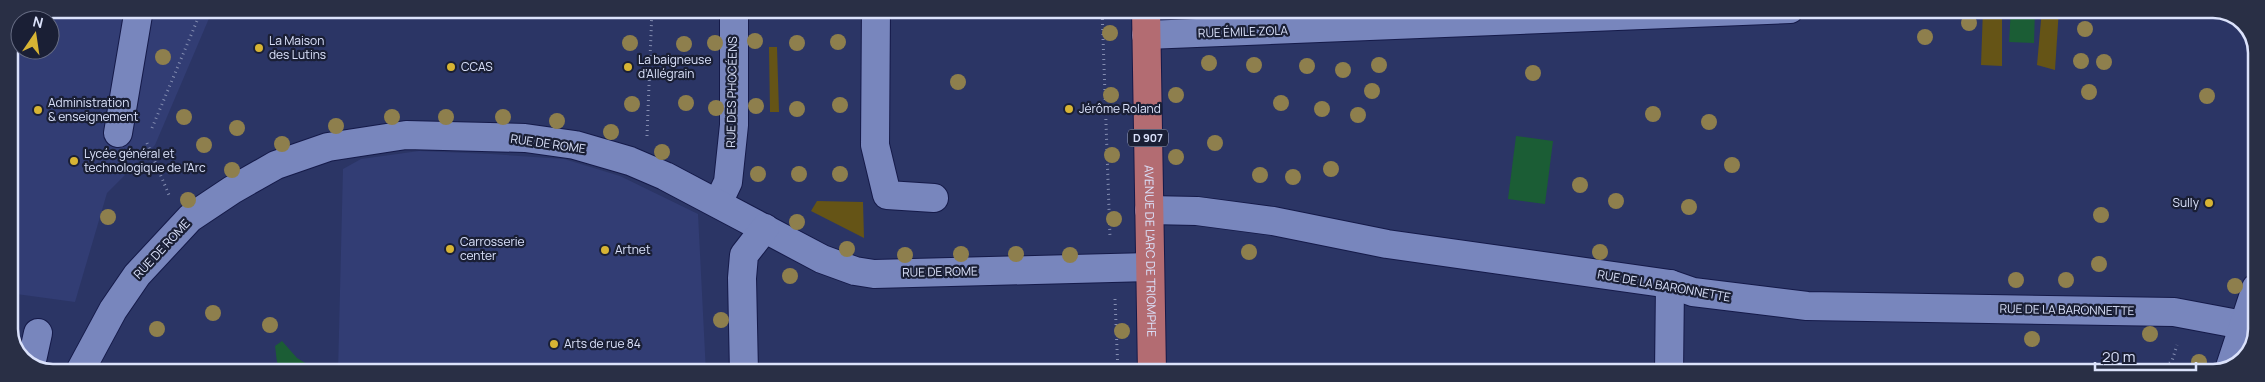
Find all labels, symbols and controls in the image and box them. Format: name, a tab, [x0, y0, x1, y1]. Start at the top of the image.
north arrow	[10, 10, 60, 60]
text: N	[31, 11, 45, 32]
street label: RUE ÉMILE ZOLA	[1198, 21, 1289, 42]
place label: La Maison des Lutins	[269, 32, 326, 63]
street label: RUE DES PHOCÉENS	[722, 36, 741, 148]
marker: La Maison des Lutins	[253, 42, 265, 54]
place label: La baigneuse d’Allégrain	[638, 51, 711, 82]
place label: CCAS	[461, 58, 493, 75]
marker: CCAS	[445, 61, 457, 73]
marker: La baigneuse d’Allégrain	[622, 61, 634, 73]
place label: Administration & enseignement	[48, 94, 138, 125]
place label: Jérôme Roland	[1079, 100, 1161, 117]
marker: Jérôme Roland	[1063, 103, 1075, 115]
marker: Administration & enseignement	[32, 104, 44, 116]
street label: RUE DE ROME	[509, 130, 587, 157]
road number: D 907	[1128, 130, 1168, 146]
place label: Lycée général et technologique de l'Arc	[84, 145, 206, 176]
marker: Lycée général et technologique de l'Arc	[68, 155, 80, 167]
street label: AVENUE DE L'ARC DE TRIOMPHE	[1141, 165, 1160, 337]
place label: Sully	[2173, 194, 2200, 211]
marker: Sully	[2203, 197, 2215, 209]
street label: RUE DE ROME	[130, 215, 194, 282]
place label: Carrosserie center	[460, 233, 525, 264]
place label: Artnet	[615, 241, 651, 258]
marker: Carrosserie center	[444, 243, 456, 255]
marker: Artnet	[599, 244, 611, 256]
street label: RUE DE ROME	[902, 262, 978, 281]
street label: RUE DE LA BARONNETTE	[1596, 265, 1732, 306]
street label: RUE DE LA BARONNETTE	[1999, 300, 2135, 319]
place label: Arts de rue 84	[564, 335, 641, 352]
marker: Arts de rue 84	[548, 338, 560, 350]
scale bar	[2095, 340, 2196, 372]
text: 20 m	[2102, 346, 2135, 367]

